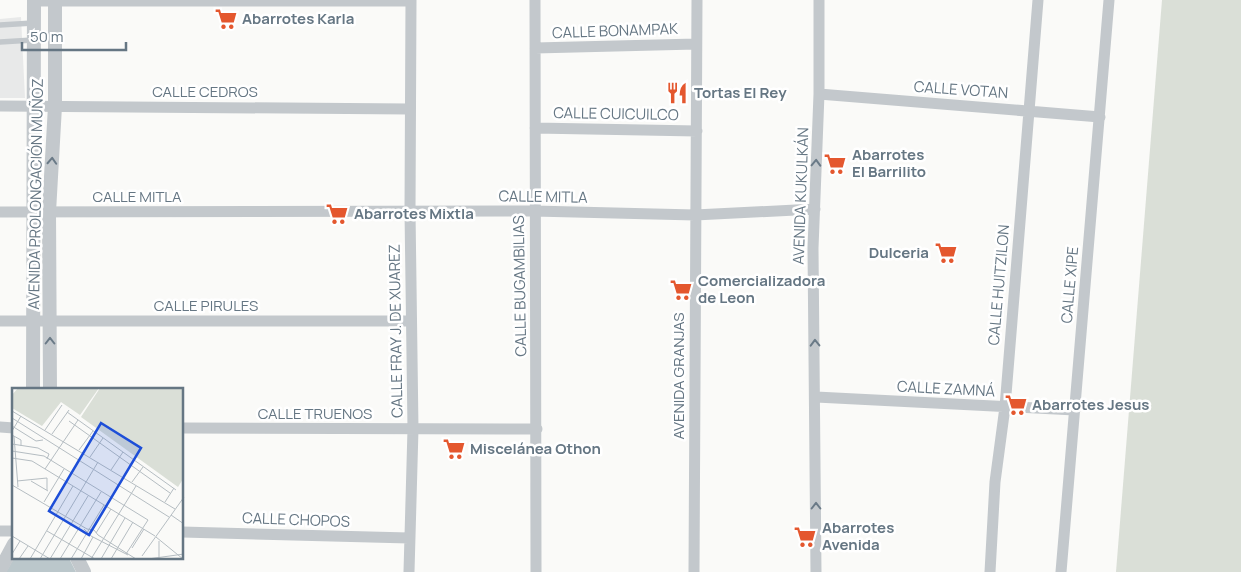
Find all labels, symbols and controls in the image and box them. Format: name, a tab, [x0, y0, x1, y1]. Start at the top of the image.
supermarket icon: Abarrotes Karla	[213, 6, 239, 32]
place label: Abarrotes Karla	[242, 8, 354, 29]
street label: CALLE BONAMPAK	[552, 18, 678, 43]
scale bar	[22, 20, 126, 52]
text: 50 m	[30, 26, 64, 47]
street label: CALLE VOTAN	[913, 76, 1009, 103]
street label: AVENIDA PROLONGACIÓN MUÑOZ	[23, 78, 48, 310]
restaurant icon: Tortas El Rey	[664, 80, 690, 106]
street label: CALLE CEDROS	[152, 81, 258, 102]
place label: Tortas El Rey	[694, 82, 787, 103]
street label: CALLE CUICUILCO	[553, 102, 679, 125]
street label: AVENIDA KUKULKÁN	[788, 127, 813, 265]
place label: Abarrotes El Barrilito	[852, 144, 926, 182]
supermarket icon: Abarrotes El Barrilito	[822, 151, 848, 177]
one-way arrow	[46, 157, 57, 165]
one-way arrow	[811, 159, 822, 167]
street label: CALLE MITLA	[498, 185, 588, 208]
street label: CALLE MITLA	[92, 186, 182, 207]
supermarket icon: Abarrotes Mixtla	[324, 201, 350, 227]
place label: Abarrotes Mixtla	[354, 203, 474, 224]
street label: CALLE BUGAMBILIAS	[508, 215, 531, 357]
street label: CALLE HUITZILON	[983, 224, 1014, 346]
supermarket icon: Dulceria	[933, 240, 959, 266]
place label: Dulceria	[869, 242, 929, 263]
street label: CALLE FRAY J. DE XUAREZ	[383, 244, 408, 418]
street label: CALLE XIPE	[1056, 246, 1083, 324]
place label: Comercializadora de Leon	[698, 270, 825, 308]
supermarket icon: Comercializadora de Leon	[668, 277, 694, 303]
street label: CALLE PIRULES	[154, 295, 258, 316]
street label: AVENIDA GRANJAS	[668, 312, 689, 440]
one-way arrow	[45, 337, 55, 344]
one-way arrow	[810, 339, 820, 347]
street label: CALLE ZAMNÁ	[897, 375, 996, 402]
inset map	[12, 388, 184, 560]
supermarket icon: Abarrotes Jesus	[1003, 392, 1029, 418]
place label: Abarrotes Jesus	[1032, 394, 1149, 415]
street label: CALLE TRUENOS	[258, 403, 372, 424]
supermarket icon: Miscelánea Othon	[441, 436, 467, 462]
place label: Miscelánea Othon	[470, 438, 601, 459]
one-way arrow	[811, 502, 821, 510]
street label: CALLE CHOPOS	[242, 507, 350, 532]
place label: Abarrotes Avenida	[822, 517, 894, 555]
supermarket icon: Abarrotes Avenida	[792, 524, 818, 550]

